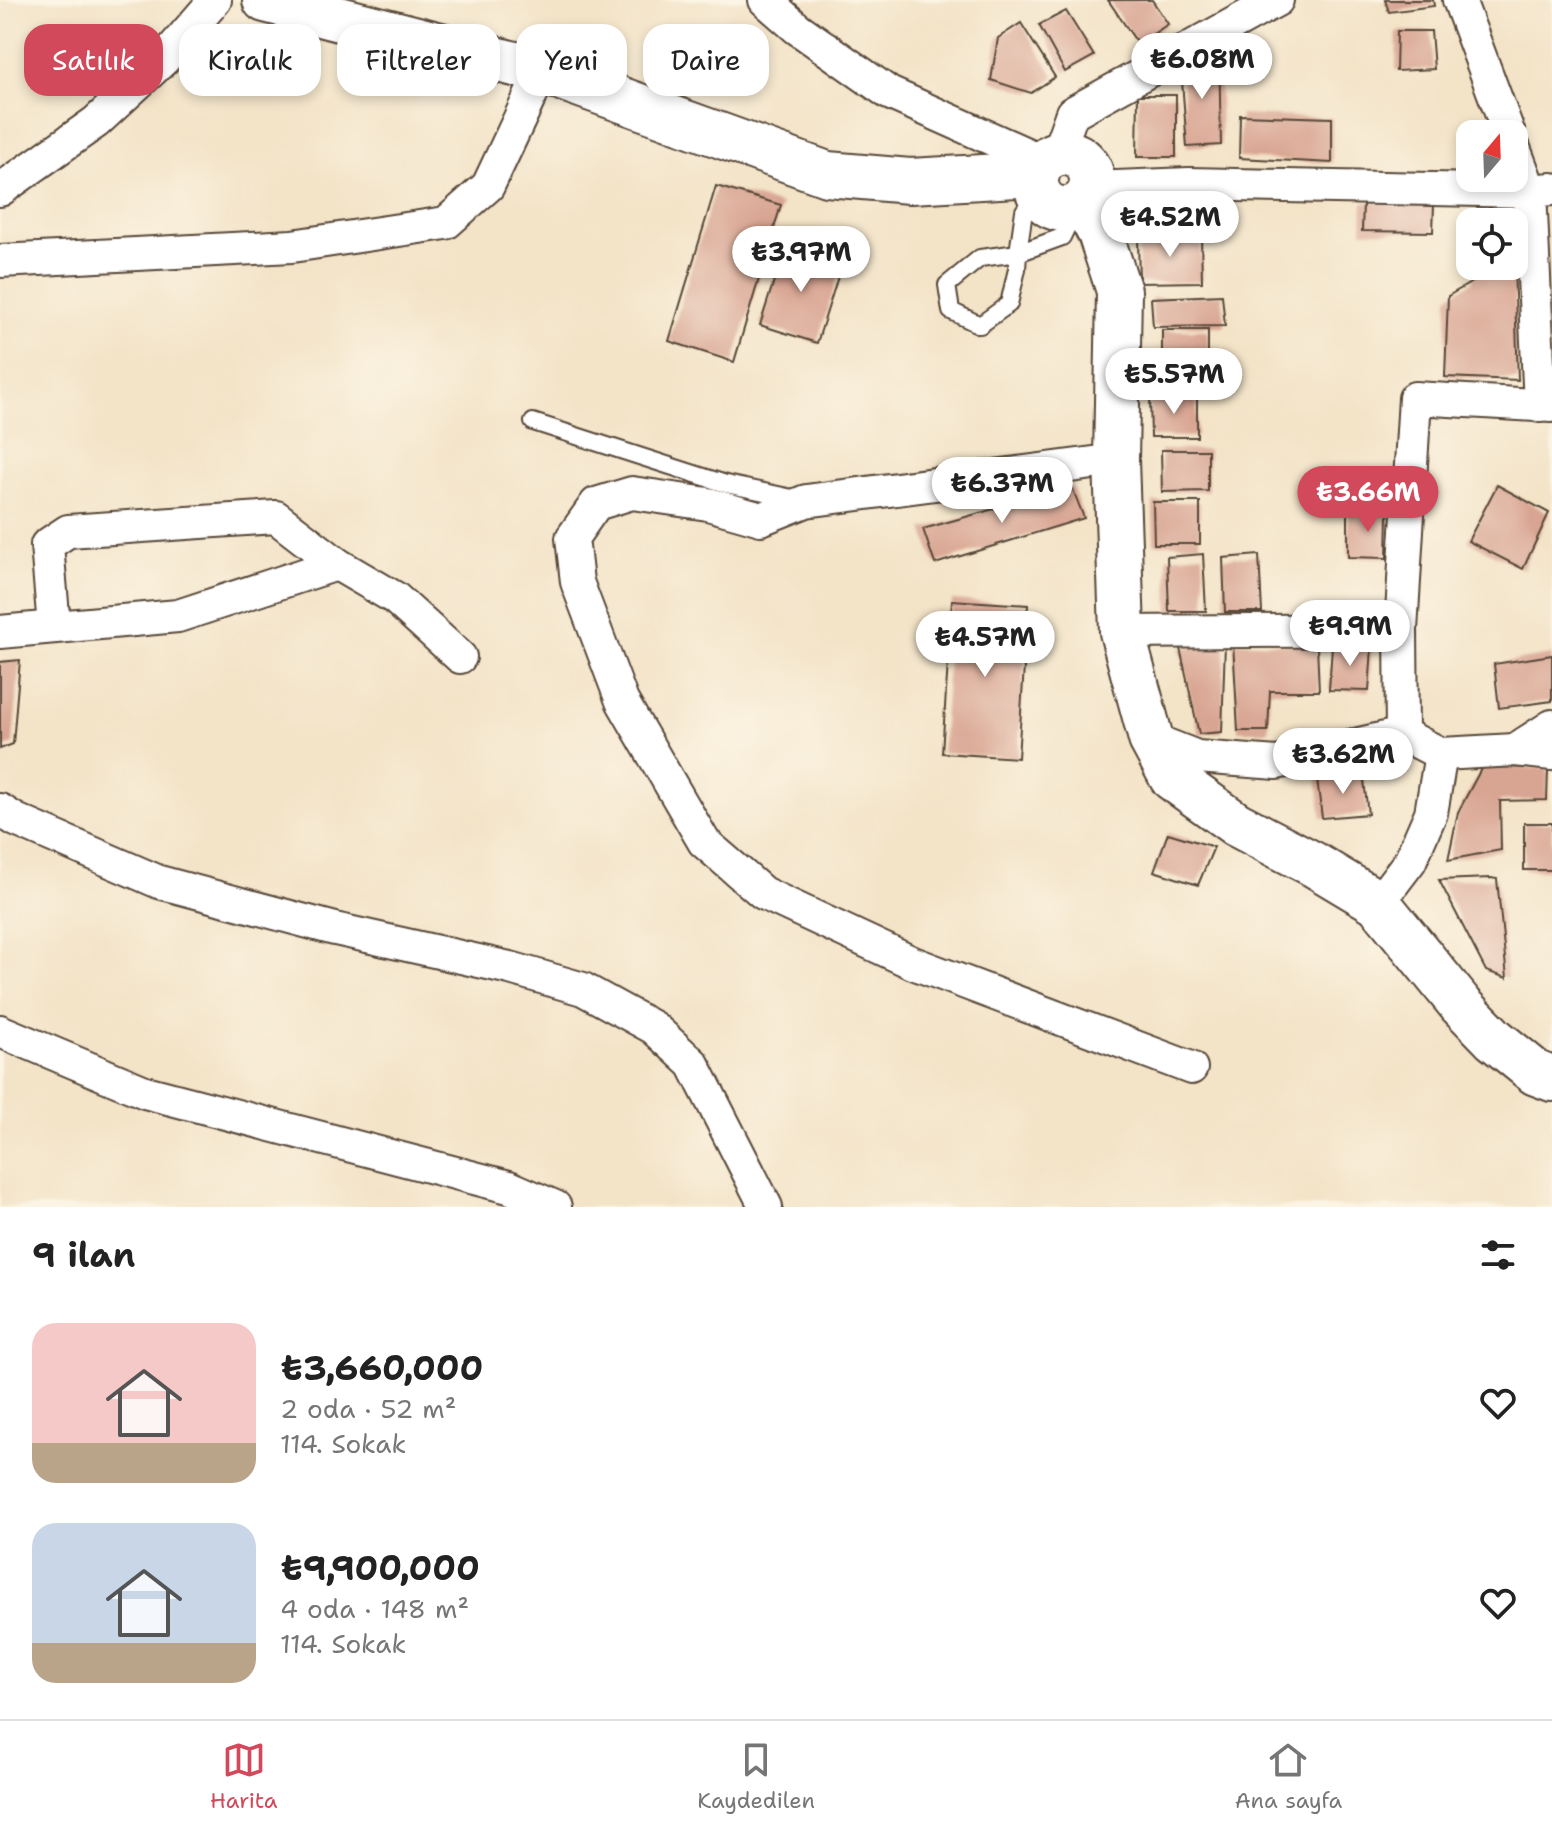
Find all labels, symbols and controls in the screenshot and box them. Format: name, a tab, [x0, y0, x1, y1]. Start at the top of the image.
chip: Satılık	[24, 24, 163, 96]
chip: Kiralık	[179, 24, 321, 96]
chip: Filtreler	[337, 24, 500, 96]
chip: Yeni	[516, 24, 627, 96]
chip: Daire	[643, 24, 769, 96]
pin: ₺6.08M	[1137, 33, 1267, 101]
text: ₺6.08M	[1149, 41, 1255, 76]
north arrow	[1456, 120, 1528, 192]
map controls	[1456, 120, 1528, 280]
pin: ₺4.52M	[1105, 191, 1235, 259]
text: ₺4.52M	[1119, 199, 1221, 234]
button: locate	[1456, 208, 1528, 280]
pin: ₺3.97M	[736, 226, 866, 294]
text: ₺3.97M	[750, 234, 852, 269]
pin: ₺5.57M	[1109, 348, 1239, 416]
text: ₺5.57M	[1123, 356, 1225, 391]
pin: ₺6.37M	[937, 457, 1067, 525]
text: ₺6.37M	[950, 465, 1054, 500]
pin: ₺3.66M	[1303, 466, 1433, 534]
text: ₺3.66M	[1315, 474, 1421, 509]
pin: ₺9.9M	[1294, 600, 1406, 668]
text: ₺9.9M	[1308, 608, 1392, 643]
pin: ₺4.57M	[920, 611, 1050, 679]
text: ₺4.57M	[934, 619, 1036, 654]
pin: ₺3.62M	[1278, 728, 1408, 796]
text: ₺3.62M	[1291, 736, 1395, 771]
text: 9 ilan	[32, 1232, 135, 1278]
icon: filters	[1476, 1233, 1520, 1277]
text: ₺3,660,000	[280, 1345, 483, 1391]
icon: home	[96, 1355, 192, 1451]
icon: heart	[1476, 1381, 1520, 1425]
text: 2 oda · 52 m²	[280, 1391, 457, 1426]
text: 114. Sokak	[280, 1426, 406, 1461]
text: ₺9,900,000	[280, 1545, 480, 1591]
icon: home	[96, 1555, 192, 1651]
icon: heart	[1476, 1581, 1520, 1625]
text: 4 oda · 148 m²	[280, 1591, 469, 1626]
text: 114. Sokak	[280, 1626, 406, 1661]
tab: Harita	[210, 1738, 277, 1815]
tab: Kaydedilen	[697, 1738, 815, 1815]
tab: Ana sayfa	[1235, 1738, 1342, 1815]

